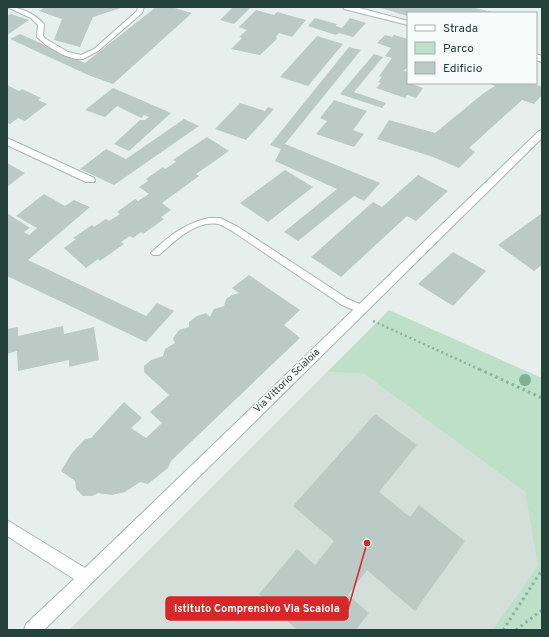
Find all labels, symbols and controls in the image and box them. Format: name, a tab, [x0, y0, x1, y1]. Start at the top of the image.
legend	[407, 12, 537, 84]
text: Strada	[443, 21, 478, 37]
text: Parco	[443, 41, 474, 57]
text: Edificio	[443, 61, 483, 77]
street label: Via Vittorio Scialoia	[251, 346, 323, 416]
callout: Istituto Comprensivo Via Scaiola	[166, 597, 348, 620]
text: Istituto Comprensivo Via Scaiola	[174, 602, 340, 616]

